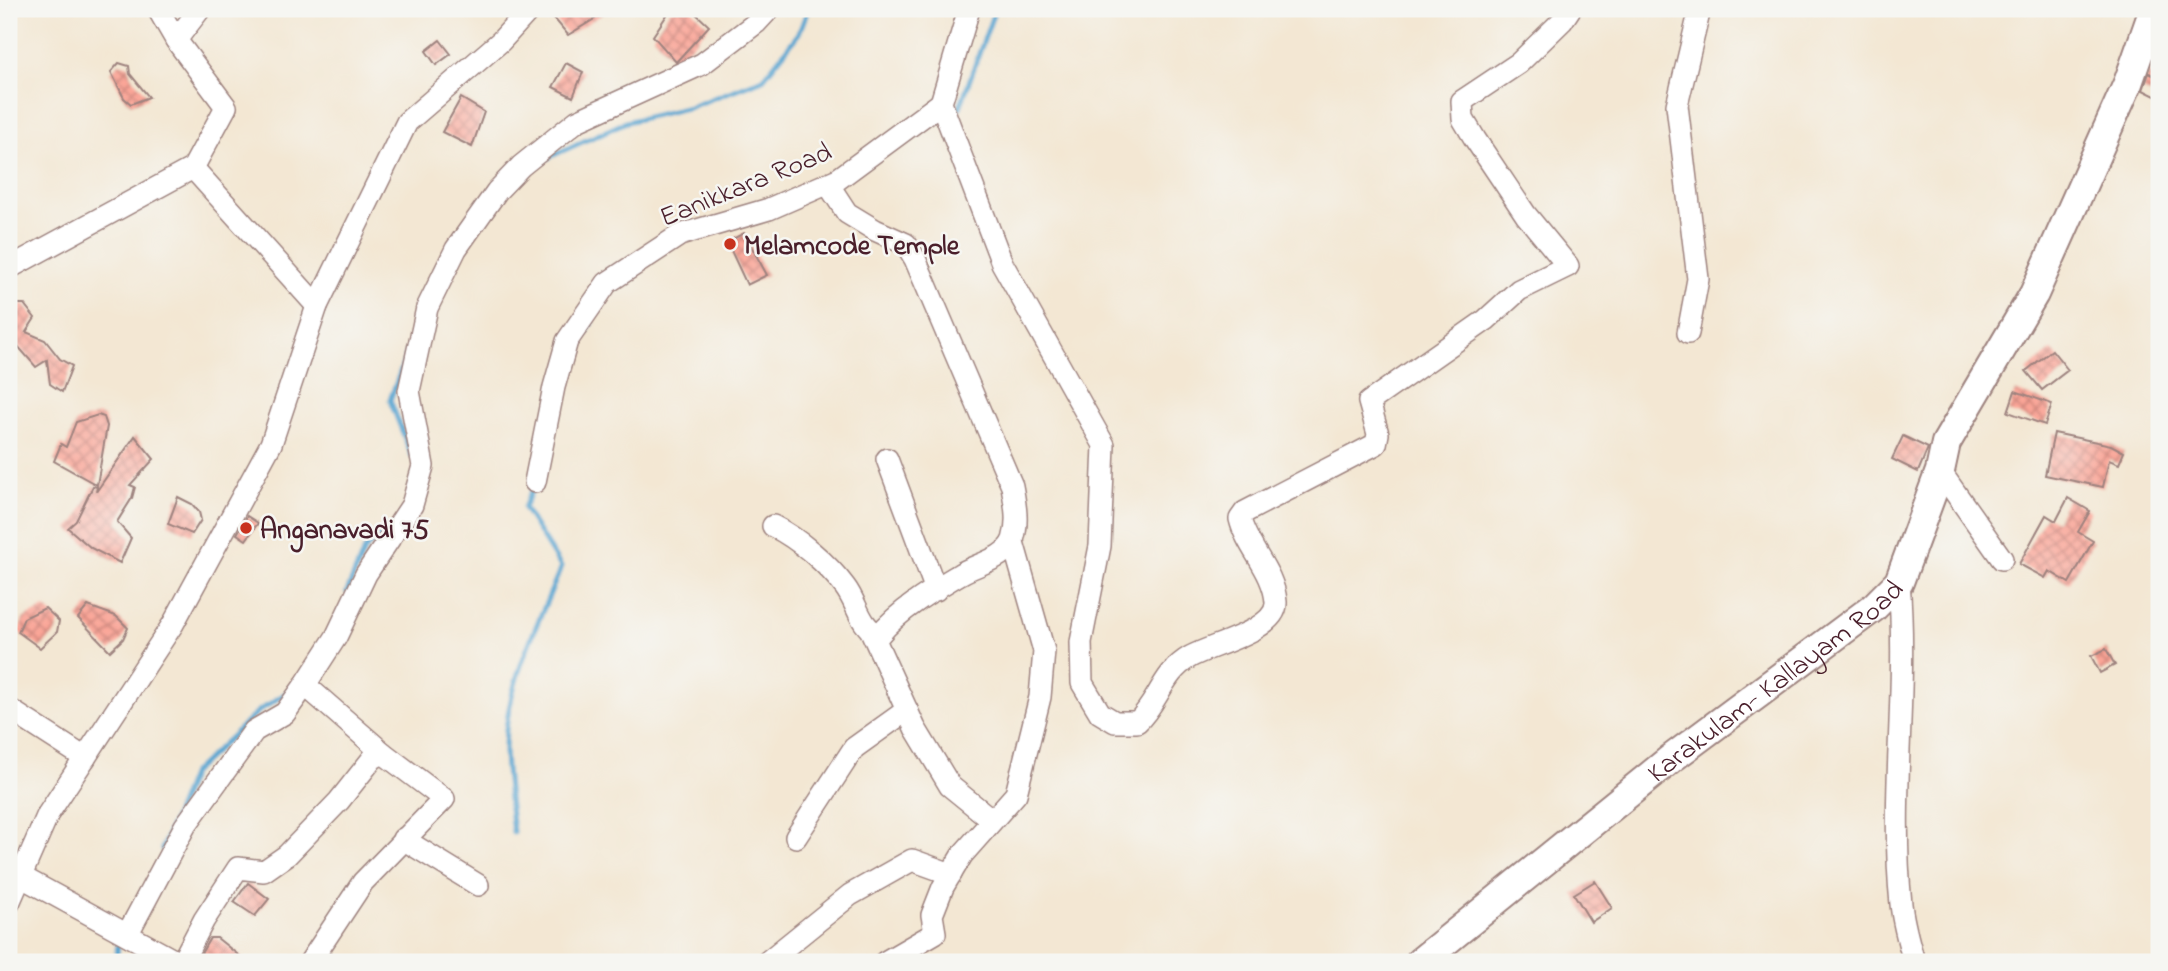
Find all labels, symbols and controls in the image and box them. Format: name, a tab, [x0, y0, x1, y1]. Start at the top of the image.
street label: Eanikkara Road	[654, 133, 839, 239]
place label: Melamcode Temple	[744, 227, 961, 268]
marker: Melamcode Temple	[722, 236, 738, 252]
place label: Anganavadi 75	[260, 511, 429, 553]
marker: Anganavadi 75	[238, 520, 254, 536]
street label: Karakulam- Kallayam Road	[1640, 571, 1915, 794]

